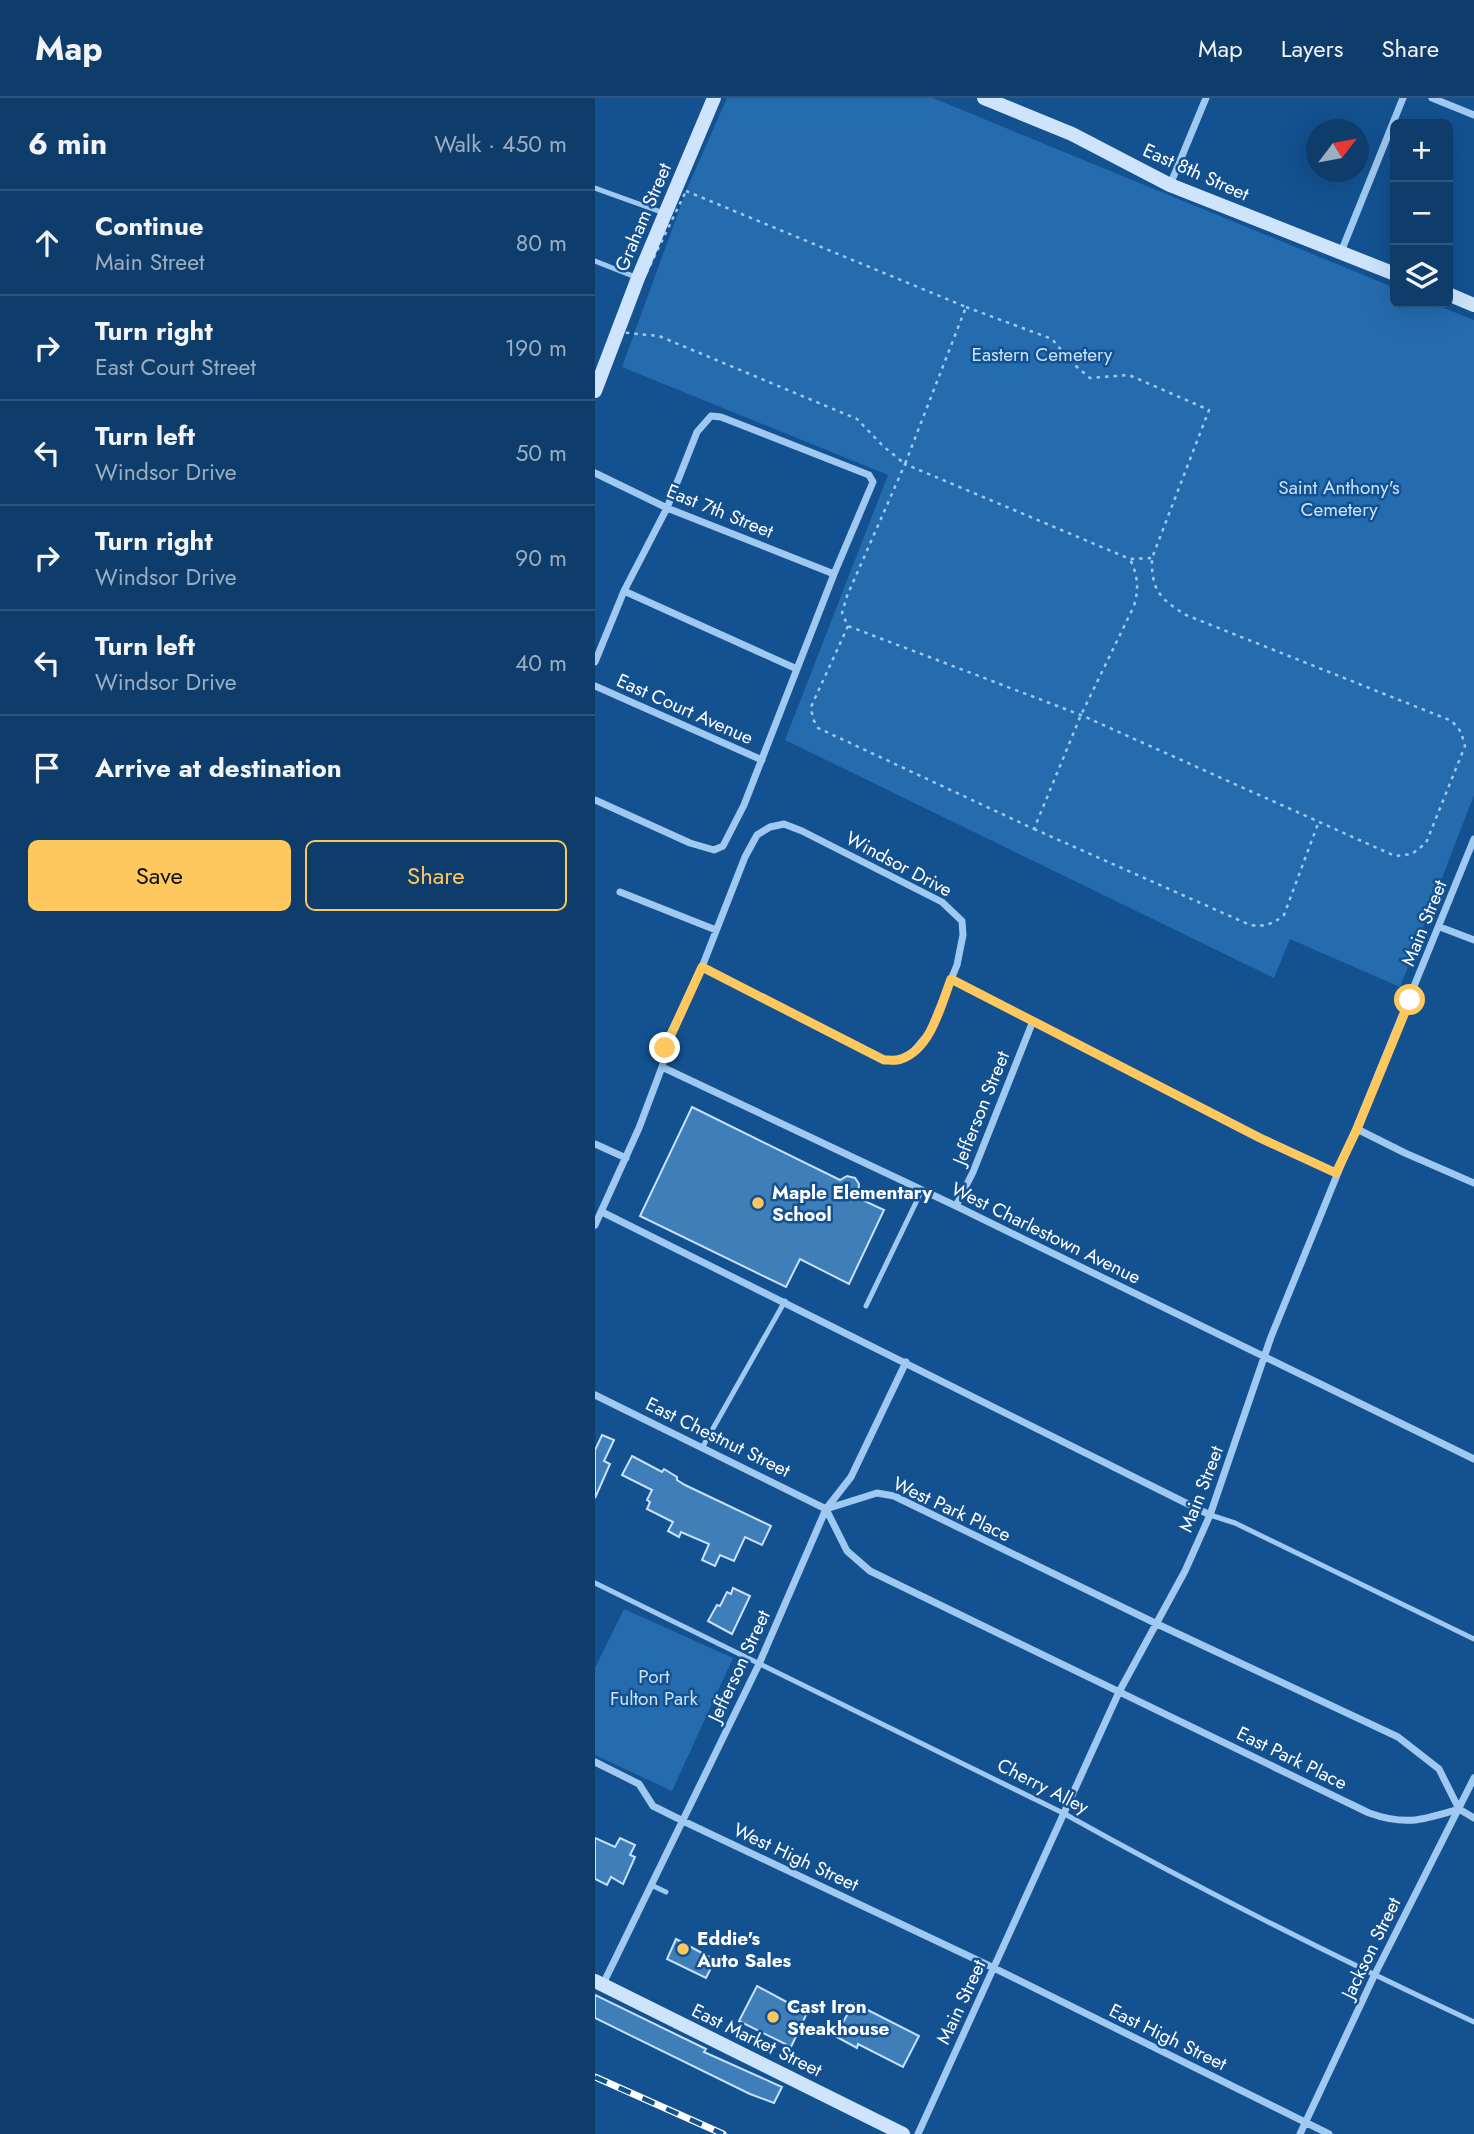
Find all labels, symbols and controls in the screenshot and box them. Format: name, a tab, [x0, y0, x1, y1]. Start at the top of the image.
text: Map	[35, 25, 103, 72]
text: Map	[1198, 31, 1243, 66]
text: Layers	[1281, 31, 1343, 66]
text: Share	[1381, 31, 1439, 66]
north arrow	[1306, 119, 1369, 182]
map controls	[1390, 119, 1453, 308]
button: +	[1390, 119, 1453, 182]
text: 6 min	[28, 122, 107, 165]
text: Walk · 450 m	[434, 127, 567, 161]
street label: East 8th Street	[1139, 137, 1254, 208]
street label: Graham Street	[608, 158, 678, 275]
button: −	[1390, 182, 1453, 245]
text: Continue	[95, 207, 204, 245]
icon: ahead	[28, 224, 66, 262]
text: 80 m	[516, 226, 567, 260]
text: Main Street	[95, 245, 205, 279]
button: layers	[1390, 245, 1453, 308]
text: Turn right	[95, 312, 213, 350]
icon: right	[28, 329, 66, 367]
text: 190 m	[505, 331, 567, 365]
park label: Eastern Cemetery	[972, 341, 1113, 368]
text: East Court Street	[95, 350, 256, 384]
text: Turn left	[95, 417, 195, 455]
icon: left	[28, 434, 66, 472]
text: 50 m	[515, 436, 567, 470]
text: Windsor Drive	[95, 455, 237, 489]
park label: Saint Anthony's Cemetery	[1278, 474, 1400, 523]
street label: East 7th Street	[663, 477, 778, 545]
text: Turn right	[95, 522, 213, 560]
icon: right	[28, 539, 66, 577]
text: 90 m	[515, 541, 567, 575]
text: Windsor Drive	[95, 560, 237, 594]
text: Turn left	[95, 627, 195, 665]
icon: left	[28, 644, 66, 682]
text: 40 m	[515, 646, 567, 680]
text: Windsor Drive	[95, 665, 237, 699]
street label: East Court Avenue	[612, 667, 758, 751]
icon: arrive	[28, 749, 66, 787]
text: Arrive at destination	[95, 749, 342, 787]
street label: Windsor Drive	[841, 825, 957, 903]
button: Save	[28, 840, 291, 911]
button: Share	[305, 840, 567, 911]
street label: Main Street	[1395, 876, 1454, 970]
route start	[1394, 984, 1425, 1015]
route end	[649, 1032, 680, 1063]
street label: Jefferson Street	[945, 1047, 1016, 1172]
street label: West Charlestown Avenue	[947, 1175, 1146, 1291]
place label: Maple Elementary School	[772, 1179, 933, 1228]
marker: Maple Elementary School	[750, 1195, 766, 1211]
street label: East Chestnut Street	[641, 1390, 795, 1484]
street label: Main Street	[1172, 1442, 1230, 1536]
street label: West Park Place	[889, 1470, 1016, 1548]
street label: Jefferson Street	[700, 1605, 777, 1729]
park label: Port Fulton Park	[610, 1663, 699, 1712]
street label: East Park Place	[1232, 1720, 1352, 1796]
street label: Cherry Alley	[993, 1751, 1094, 1821]
street label: West High Street	[729, 1816, 863, 1898]
street label: Jackson Street	[1333, 1892, 1407, 2006]
place label: Eddie's Auto Sales	[696, 1925, 792, 1974]
marker: Eddie's Auto Sales	[675, 1941, 691, 1957]
street label: Main Street	[930, 1955, 993, 2049]
place label: Cast Iron Steakhouse	[787, 1993, 890, 2042]
street label: East Market Street	[687, 1997, 827, 2083]
street label: East High Street	[1105, 1997, 1232, 2077]
marker: Cast Iron Steakhouse	[765, 2009, 781, 2025]

